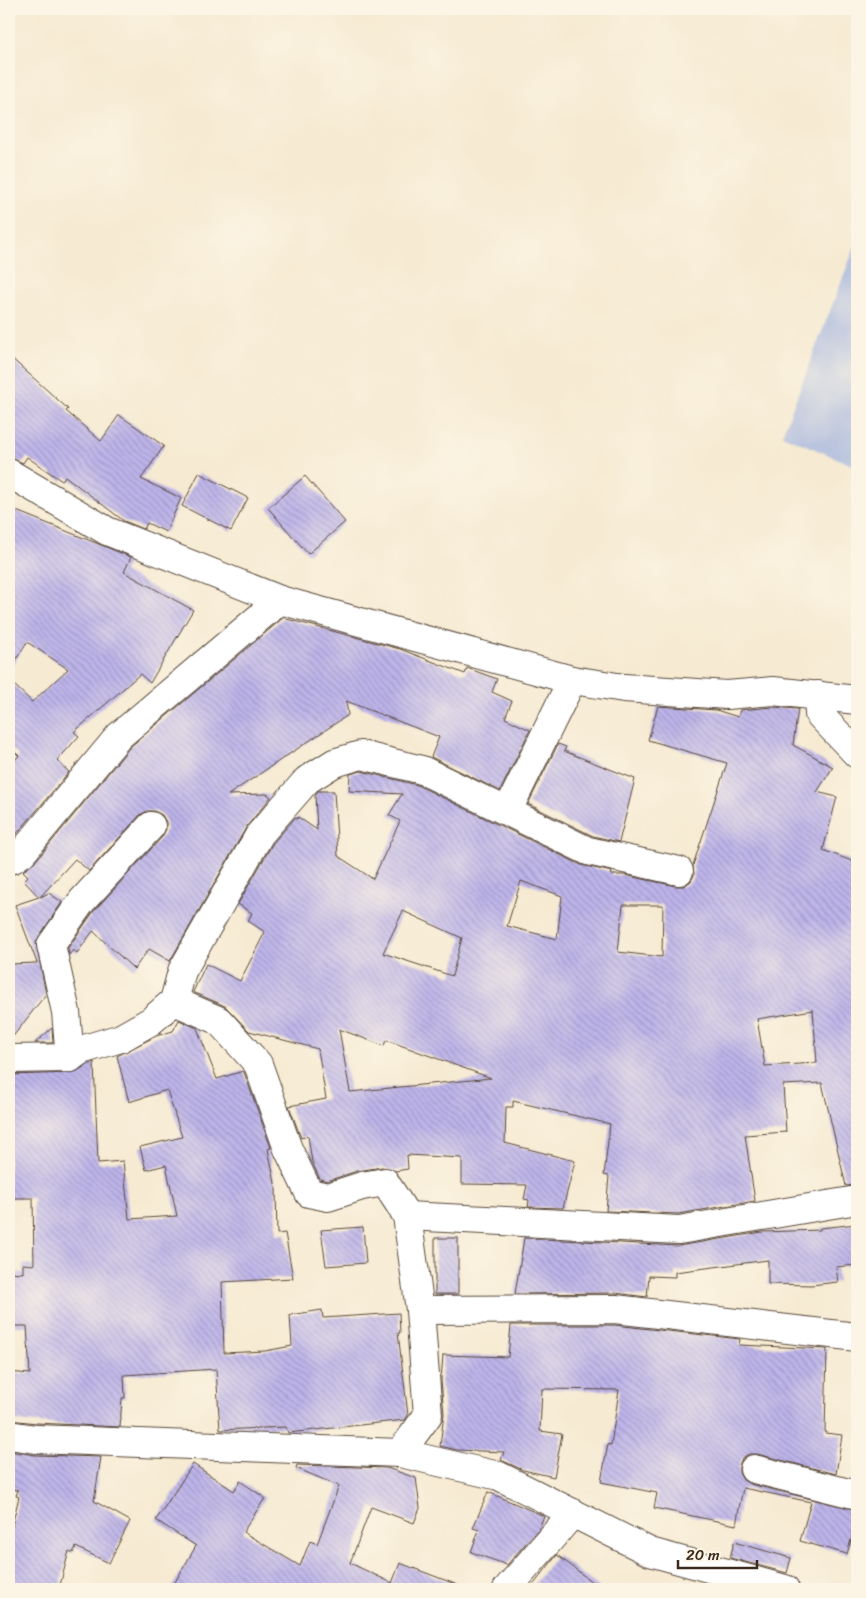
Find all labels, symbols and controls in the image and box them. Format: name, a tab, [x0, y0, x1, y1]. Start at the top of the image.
scale bar	[678, 1538, 757, 1570]
text: 20 m	[686, 1542, 720, 1568]

